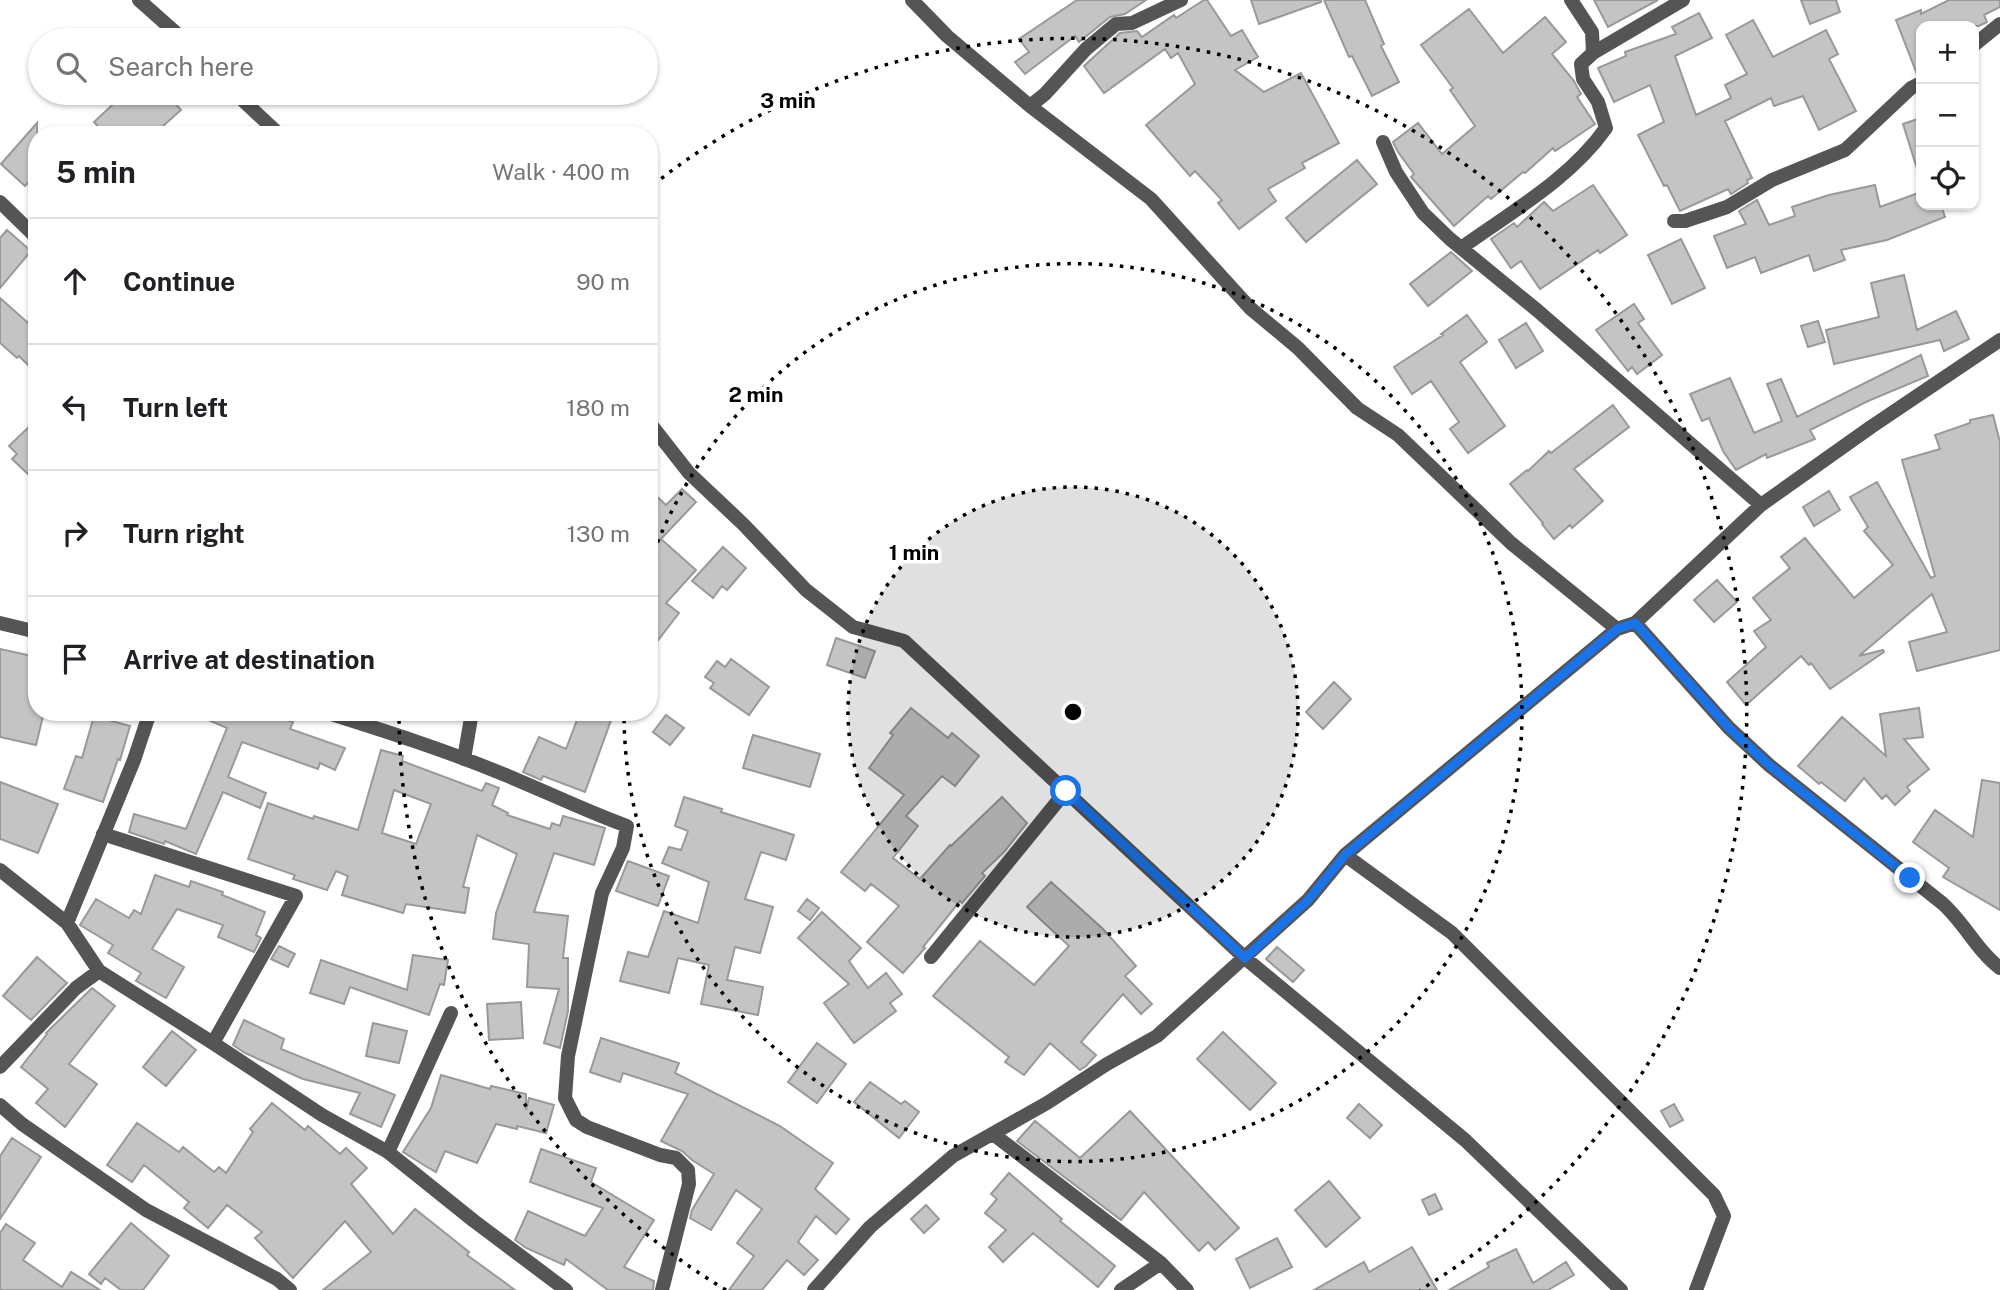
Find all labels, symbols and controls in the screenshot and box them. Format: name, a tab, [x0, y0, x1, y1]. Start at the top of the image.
map controls	[1916, 21, 1979, 210]
button: +	[1916, 21, 1979, 84]
search box	[28, 28, 658, 105]
icon: search	[52, 48, 90, 86]
text: Search here	[108, 51, 254, 82]
button: −	[1916, 84, 1979, 147]
text: 3 min	[760, 88, 816, 113]
button: locate	[1916, 147, 1979, 210]
text: 5 min	[56, 154, 136, 190]
text: Walk · 400 m	[492, 158, 630, 185]
icon: ahead	[56, 262, 94, 300]
text: Continue	[123, 266, 235, 297]
text: 90 m	[576, 268, 630, 295]
text: 2 min	[728, 382, 784, 407]
icon: left	[56, 388, 94, 426]
text: Turn left	[123, 392, 228, 423]
text: 180 m	[566, 394, 630, 421]
icon: right	[56, 514, 94, 552]
text: Turn right	[123, 518, 245, 549]
text: 130 m	[567, 520, 630, 547]
text: 1 min	[889, 540, 939, 565]
icon: arrive	[56, 640, 94, 678]
text: Arrive at destination	[123, 644, 375, 675]
centre of rings	[1061, 700, 1085, 724]
route start	[1050, 775, 1081, 806]
route end	[1894, 862, 1925, 893]

